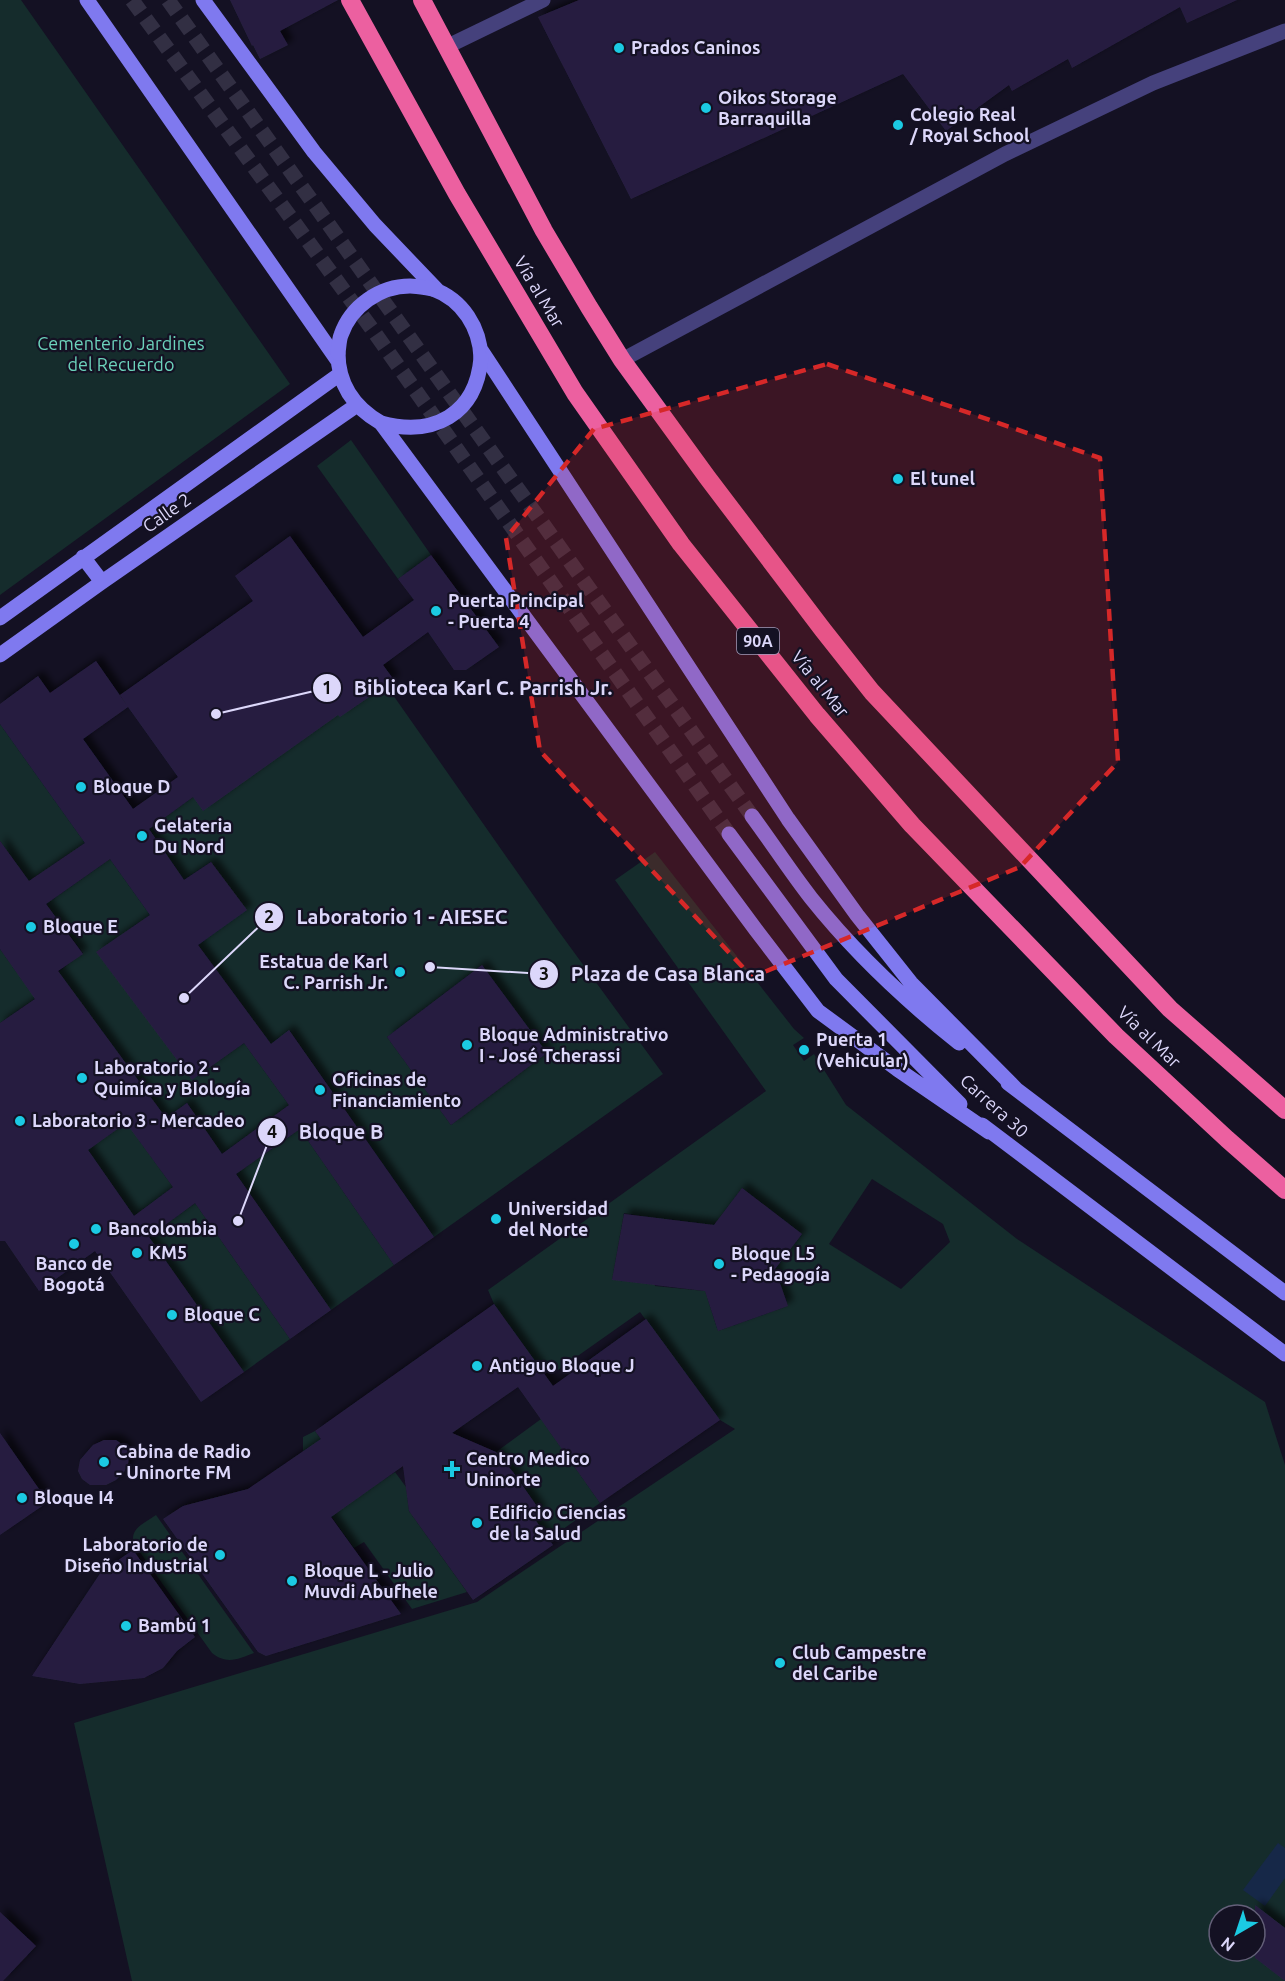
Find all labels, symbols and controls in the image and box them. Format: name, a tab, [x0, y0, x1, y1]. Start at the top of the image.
place label: Prados Caninos	[631, 37, 761, 57]
marker: Prados Caninos	[612, 41, 626, 55]
place label: Oikos Storage Barraquilla	[718, 87, 837, 128]
marker: Oikos Storage Barraquilla	[699, 101, 713, 115]
place label: Colegio Real / Royal School	[909, 104, 1030, 145]
marker: Colegio Real / Royal School	[891, 118, 905, 132]
street label: Vía al Mar	[511, 252, 569, 331]
park label: Cementerio Jardines del Recuerdo	[37, 333, 205, 374]
place label: El tunel	[910, 468, 976, 488]
marker: El tunel	[891, 472, 905, 486]
street label: Calle 2	[139, 489, 194, 536]
place label: Puerta Principal - Puerta 4	[448, 590, 584, 631]
marker: Puerta Principal - Puerta 4	[429, 604, 443, 618]
road number: 90A	[737, 628, 779, 654]
street label: Vía al Mar	[788, 646, 854, 721]
callout: Biblioteca Karl C. Parrish Jr.	[312, 669, 624, 707]
text: Biblioteca Karl C. Parrish Jr.	[354, 676, 612, 699]
text: 1	[322, 677, 332, 697]
place label: Bloque D	[93, 776, 170, 796]
marker: Bloque D	[74, 780, 88, 794]
place label: Gelateria Du Nord	[154, 815, 232, 856]
marker: Gelateria Du Nord	[135, 829, 149, 843]
callout: Laboratorio 1 - AIESEC	[254, 898, 519, 936]
text: Laboratorio 1 - AIESEC	[296, 905, 508, 928]
text: 2	[264, 906, 274, 926]
place label: Bloque E	[43, 916, 118, 936]
marker: Bloque E	[24, 920, 38, 934]
place label: Estatua de Karl C. Parrish Jr.	[259, 951, 389, 992]
callout: Plaza de Casa Blanca	[529, 955, 777, 993]
text: Plaza de Casa Blanca	[571, 962, 765, 985]
text: 3	[539, 963, 549, 983]
marker: Estatua de Karl C. Parrish Jr.	[393, 965, 407, 979]
street label: Vía al Mar	[1114, 1001, 1185, 1071]
place label: Bloque Administrativo I - José Tcherassi	[479, 1024, 669, 1065]
place label: Puerta 1 (Vehicular)	[816, 1029, 909, 1071]
marker: Bloque Administrativo I - José Tcherassi	[460, 1038, 474, 1052]
marker: Puerta 1 (Vehicular)	[797, 1043, 811, 1057]
place label: Laboratorio 2 - Quimíca y BIología	[94, 1057, 250, 1098]
place label: Oficinas de Financiamiento	[332, 1069, 461, 1110]
street label: Carrera 30	[957, 1070, 1033, 1141]
marker: Laboratorio 2 - Quimíca y BIología	[75, 1071, 89, 1085]
marker: Oficinas de Financiamiento	[313, 1083, 327, 1097]
place label: Laboratorio 3 - Mercadeo	[32, 1110, 245, 1130]
callout: Bloque B	[257, 1113, 396, 1151]
marker: Laboratorio 3 - Mercadeo	[13, 1114, 27, 1128]
text: Bloque B	[299, 1120, 383, 1143]
text: 4	[267, 1121, 277, 1141]
place label: Universidad del Norte	[508, 1198, 608, 1239]
marker: Universidad del Norte	[489, 1212, 503, 1226]
place label: Bancolombia	[108, 1218, 217, 1238]
marker: Bancolombia	[89, 1222, 103, 1236]
marker: Banco de Bogotá	[67, 1237, 81, 1251]
place label: KM5	[149, 1242, 187, 1262]
place label: Bloque L5 - Pedagogía	[731, 1243, 830, 1284]
marker: KM5	[130, 1246, 144, 1260]
place label: Banco de Bogotá	[36, 1253, 112, 1294]
marker: Bloque L5 - Pedagogía	[712, 1257, 726, 1271]
place label: Bloque C	[184, 1304, 260, 1324]
marker: Bloque C	[165, 1308, 179, 1322]
place label: Antiguo Bloque J	[489, 1355, 635, 1375]
marker: Antiguo Bloque J	[470, 1359, 484, 1373]
place label: Cabina de Radio - Uninorte FM	[116, 1441, 251, 1482]
place label: Centro Medico Uninorte	[466, 1448, 590, 1489]
marker: Cabina de Radio - Uninorte FM	[97, 1455, 111, 1469]
marker: Centro Medico Uninorte	[443, 1460, 461, 1478]
place label: Bloque I4	[34, 1487, 114, 1507]
marker: Bloque I4	[15, 1491, 29, 1505]
place label: Edificio Ciencias de la Salud	[489, 1502, 626, 1543]
marker: Edificio Ciencias de la Salud	[470, 1516, 484, 1530]
place label: Laboratorio de Diseño Industrial	[64, 1534, 209, 1575]
marker: Laboratorio de Diseño Industrial	[213, 1548, 227, 1562]
place label: Bloque L - Julio Muvdi Abufhele	[304, 1560, 438, 1601]
marker: Bloque L - Julio Muvdi Abufhele	[285, 1574, 299, 1588]
place label: Bambú 1	[138, 1615, 211, 1635]
marker: Bambú 1	[119, 1619, 133, 1633]
place label: Club Campestre del Caribe	[792, 1642, 927, 1683]
marker: Club Campestre del Caribe	[773, 1656, 787, 1670]
north arrow	[1207, 1903, 1267, 1963]
text: N	[1217, 1934, 1238, 1955]

